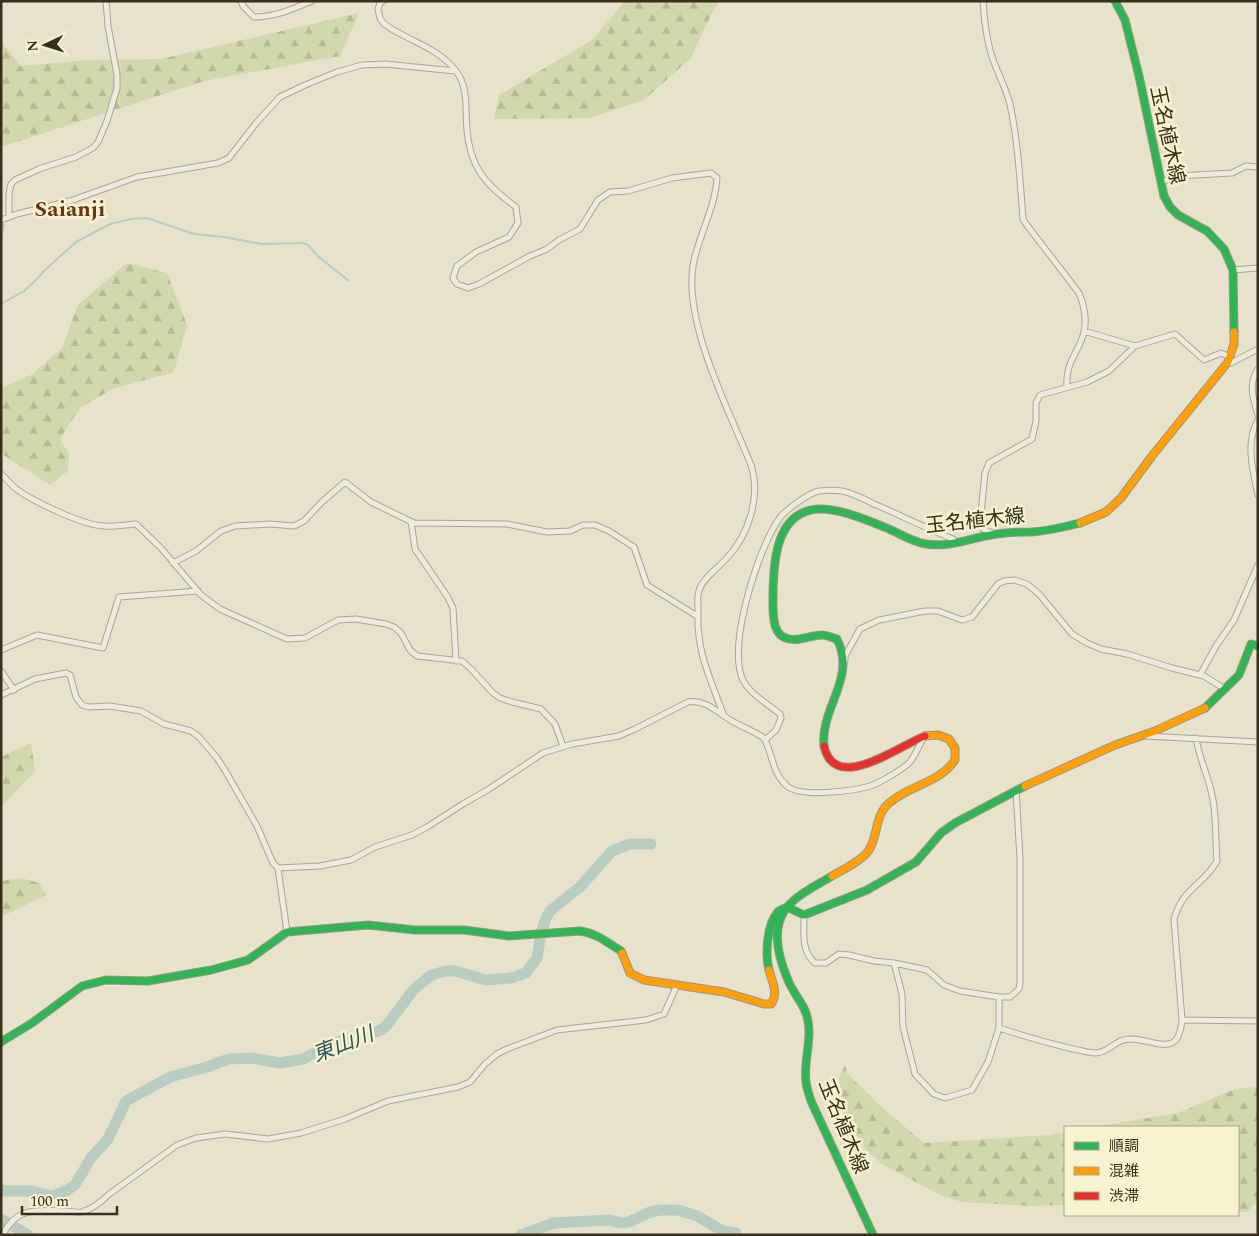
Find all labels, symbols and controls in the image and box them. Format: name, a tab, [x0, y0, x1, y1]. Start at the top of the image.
north arrow	[20, 20, 70, 70]
text: N	[22, 39, 43, 52]
street label: 玉名植木線	[1142, 83, 1192, 187]
district label: Saianji	[35, 193, 105, 226]
street label: 玉名植木線	[924, 501, 1026, 541]
water label: 東山川	[308, 1018, 380, 1071]
street label: 玉名植木線	[810, 1074, 876, 1178]
legend	[1064, 1126, 1239, 1216]
text: 順調	[1109, 1135, 1139, 1158]
text: 混雑	[1109, 1160, 1139, 1183]
scale bar	[22, 1184, 118, 1216]
text: 渋滞	[1109, 1185, 1139, 1208]
text: 100 m	[30, 1190, 69, 1213]

